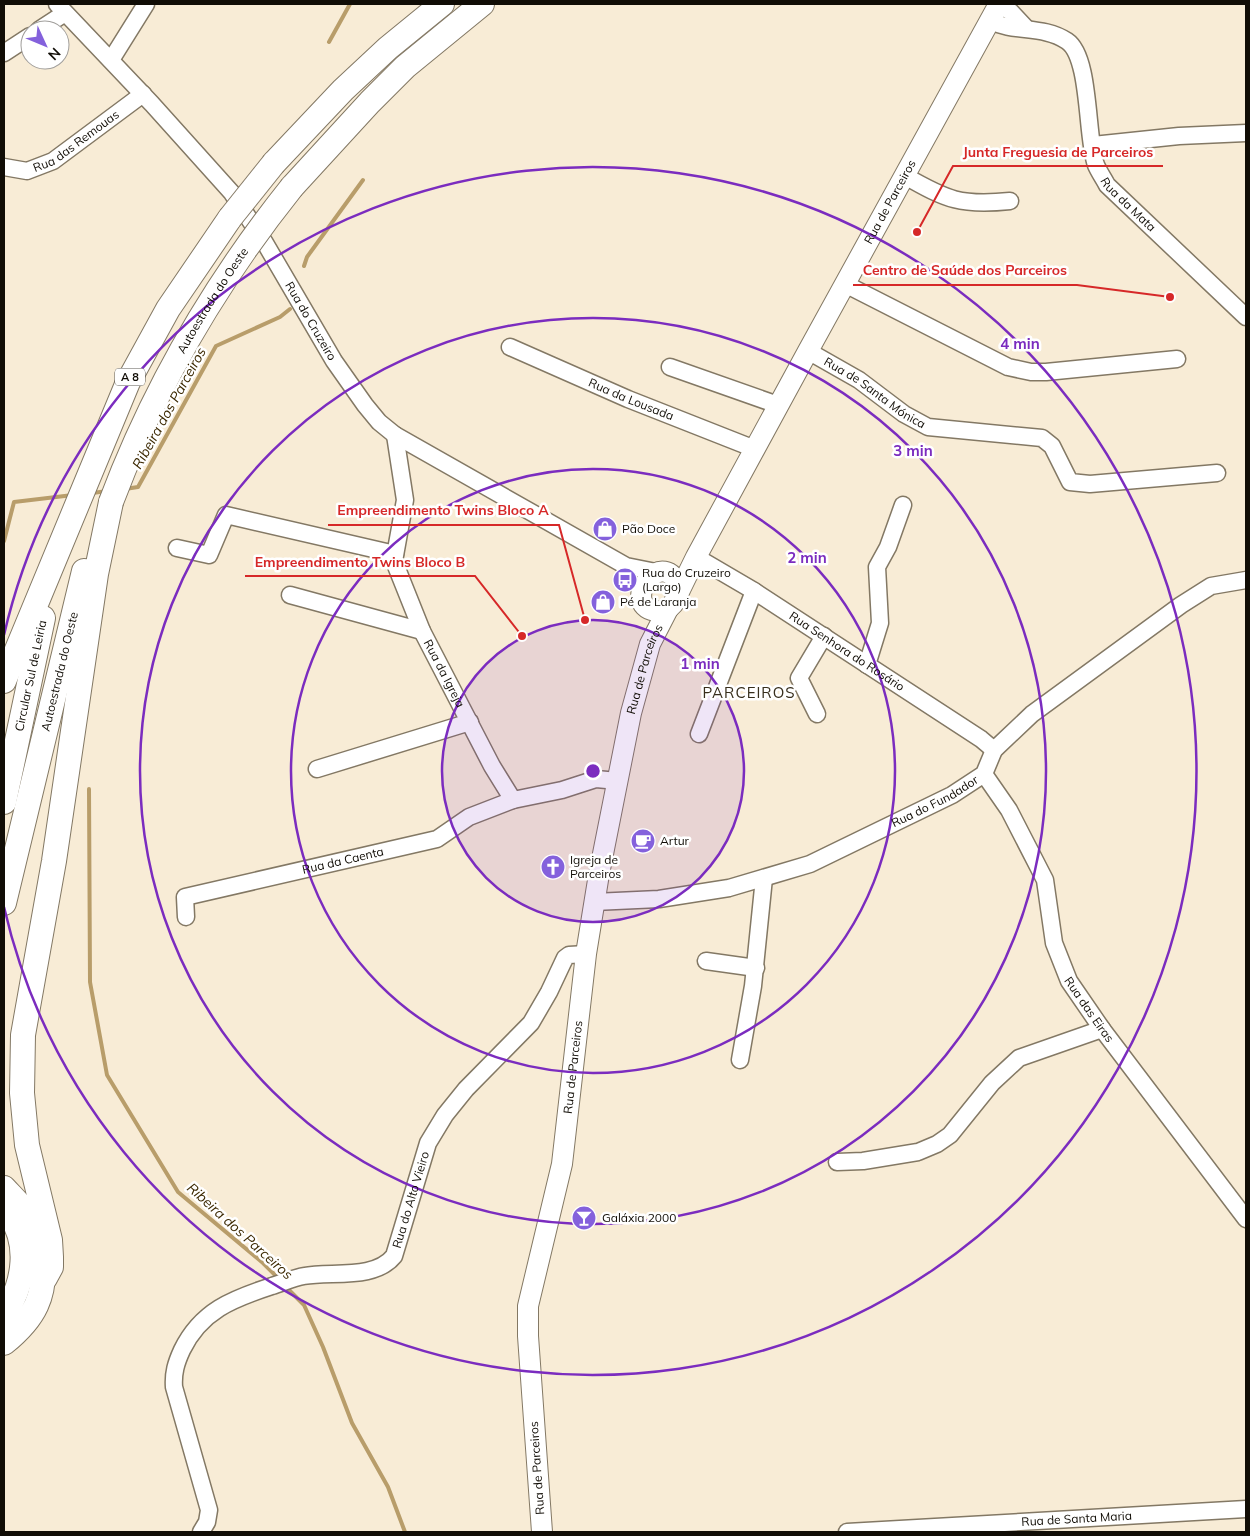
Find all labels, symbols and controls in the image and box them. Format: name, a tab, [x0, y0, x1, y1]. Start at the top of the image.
north arrow	[20, 20, 70, 70]
text: N	[44, 44, 64, 64]
street label: Rua das Remouas	[31, 107, 122, 175]
callout: Junta Freguesia de Parceiros	[953, 137, 1163, 166]
text: Junta Freguesia de Parceiros	[963, 143, 1153, 161]
street label: Rua de Parceiros	[860, 157, 919, 246]
street label: Rua da Mata	[1097, 175, 1159, 234]
street label: Autoestrada do Oeste	[174, 245, 251, 356]
callout: Centro de Saúde dos Parceiros	[853, 256, 1077, 285]
text: Centro de Saúde dos Parceiros	[863, 261, 1067, 279]
street label: Rua do Cruzeiro	[282, 279, 340, 363]
text: 4 min	[1000, 334, 1040, 353]
water label: Ribeira dos Parceiros	[128, 344, 210, 472]
street label: Rua de Santa Mónica	[822, 354, 928, 431]
road number: A 8	[115, 368, 145, 386]
street label: Rua da Lousada	[586, 375, 676, 423]
text: 3 min	[893, 441, 933, 460]
callout: Empreendimento Twins Bloco A	[328, 496, 559, 525]
text: Empreendimento Twins Bloco A	[337, 501, 549, 519]
shop icon: Pão Doce	[592, 516, 618, 542]
place label: Pão Doce	[622, 521, 675, 536]
callout: Empreendimento Twins Bloco B	[245, 547, 475, 576]
text: 2 min	[787, 548, 827, 567]
text: Empreendimento Twins Bloco B	[255, 553, 466, 571]
place label: Rua do Cruzeiro (Largo)	[642, 565, 731, 594]
bus stop icon: Rua do Cruzeiro (Largo)	[612, 567, 638, 593]
shop icon: Pé de Laranja	[590, 589, 616, 615]
place label: Pé de Laranja	[620, 594, 696, 609]
street label: Rua Senhora do Rosário	[787, 608, 908, 694]
street label: Autoestrada do Oeste	[38, 610, 81, 733]
street label: Circular Sul de Leiria	[11, 619, 49, 733]
street label: Rua de Parceiros	[623, 621, 666, 716]
street label: Rua da Igreja	[421, 637, 468, 710]
text: 1 min	[680, 654, 720, 673]
district label: PARCEIROS	[702, 683, 796, 702]
centre of rings	[584, 762, 602, 780]
street label: Rua do Fundador	[889, 772, 981, 830]
cafe icon: Artur	[630, 828, 656, 854]
place label: Artur	[660, 833, 690, 848]
street label: Rua da Caenta	[300, 844, 385, 877]
place label: Igreja de Parceiros	[570, 852, 621, 881]
church icon: Igreja de Parceiros	[540, 854, 566, 880]
street label: Rua das Eiras	[1061, 974, 1117, 1045]
street label: Rua de Parceiros	[560, 1020, 585, 1115]
street label: Rua do Alto Vieiro	[389, 1149, 432, 1250]
water label: Ribeira dos Parceiros	[183, 1179, 297, 1283]
bar icon: Galáxia 2000	[571, 1205, 597, 1231]
place label: Galáxia 2000	[602, 1210, 676, 1225]
street label: Rua de Parceiros	[526, 1421, 547, 1515]
street label: Rua de Santa Maria	[1021, 1508, 1132, 1529]

